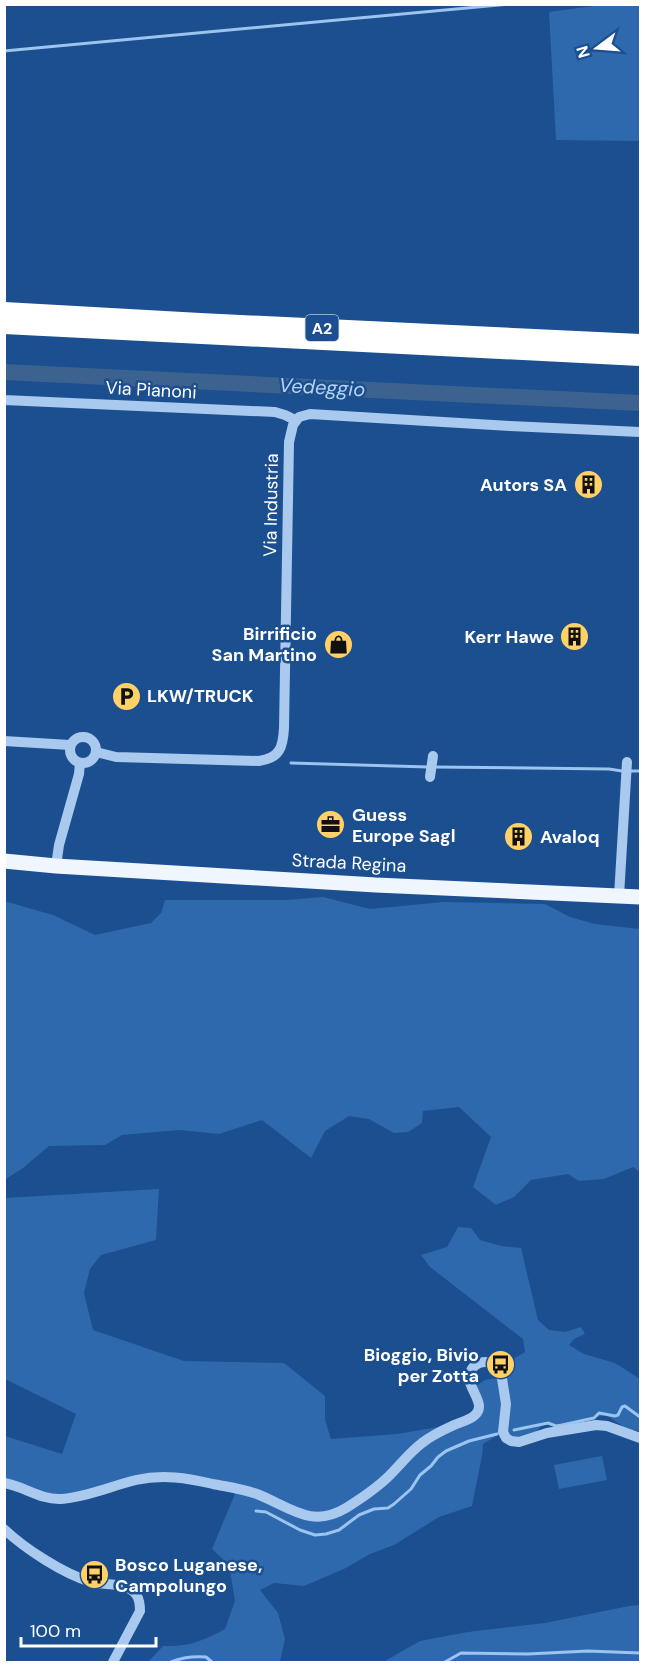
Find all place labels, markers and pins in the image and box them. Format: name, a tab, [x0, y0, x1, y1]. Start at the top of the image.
building icon: Autors SA	[572, 469, 604, 501]
place label: Autors SA	[480, 473, 567, 497]
building icon: Kerr Hawe	[559, 621, 591, 653]
place label: Birrificio San Martino	[212, 622, 317, 667]
place label: Kerr Hawe	[465, 625, 554, 649]
shop icon: Birrificio San Martino	[322, 628, 354, 660]
parking icon: LKW/TRUCK	[110, 680, 142, 712]
place label: LKW/TRUCK	[147, 684, 254, 708]
place label: Guess Europe Sagl	[352, 803, 456, 848]
office icon: Guess Europe Sagl	[315, 809, 347, 841]
building icon: Avaloq	[503, 821, 535, 853]
place label: Avaloq	[540, 825, 600, 849]
place label: Bioggio, Bivio per Zotta	[364, 1343, 479, 1388]
bus stop icon: Bioggio, Bivio per Zotta	[484, 1349, 516, 1381]
place label: Bosco Luganese, Campolungo	[115, 1553, 262, 1598]
bus stop icon: Bosco Luganese, Campolungo	[78, 1559, 110, 1591]

